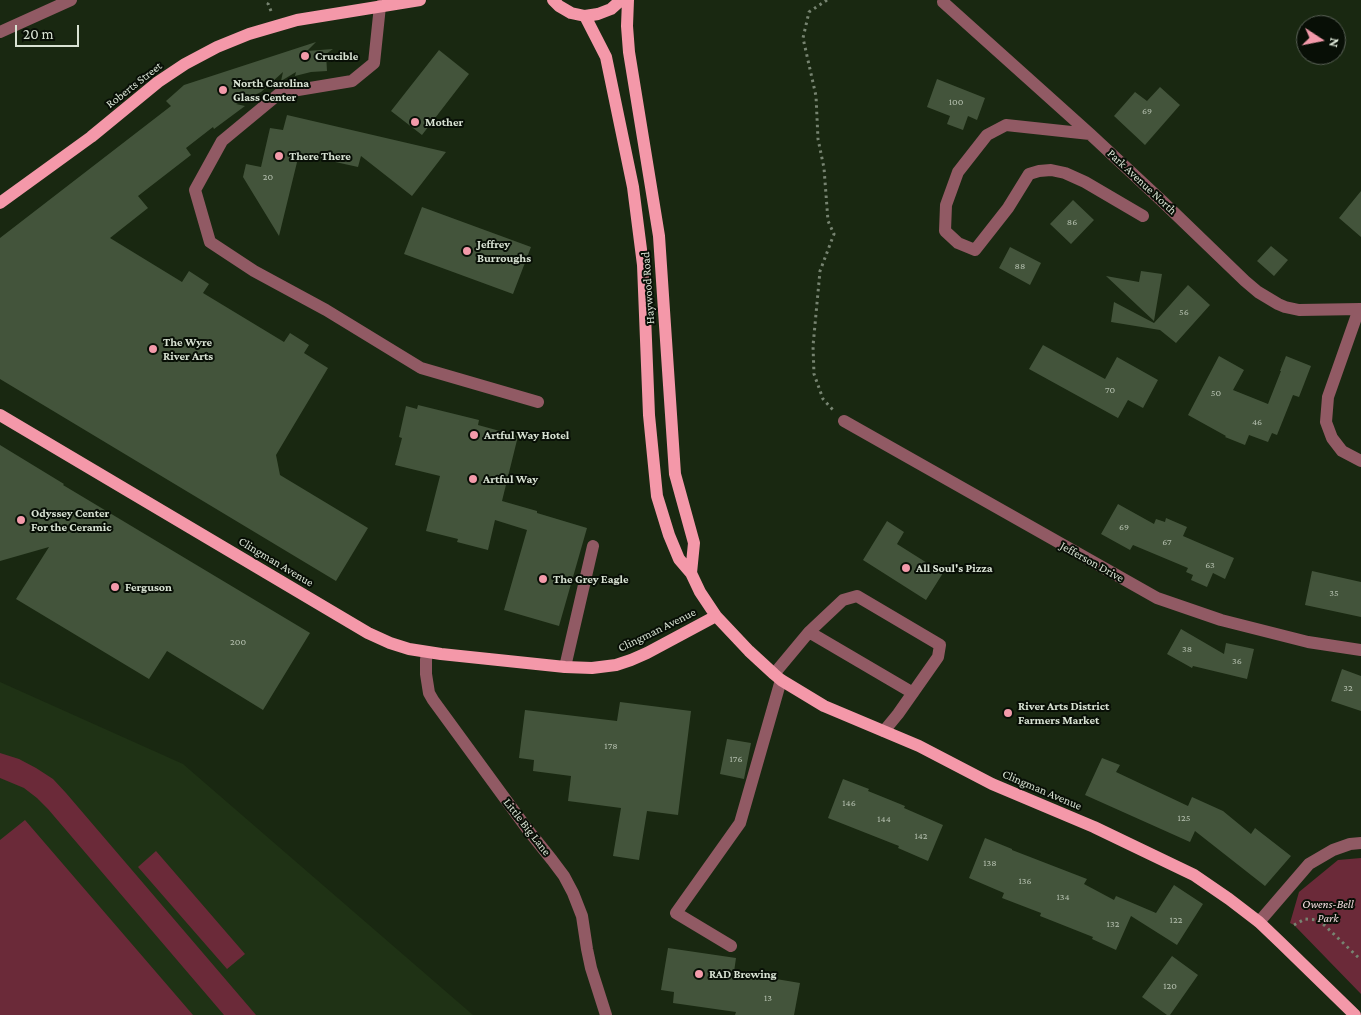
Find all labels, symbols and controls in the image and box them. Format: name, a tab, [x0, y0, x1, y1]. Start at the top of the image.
scale bar	[18, 15, 81, 47]
north arrow	[1296, 15, 1346, 65]
text: 20 m	[23, 26, 54, 42]
text: N	[1326, 36, 1344, 49]
place label: Crucible	[315, 49, 358, 63]
marker: Crucible	[299, 50, 311, 62]
street label: Roberts Street	[103, 59, 165, 111]
place label: North Carolina Glass Center	[233, 76, 309, 104]
marker: North Carolina Glass Center	[217, 84, 229, 96]
house number: 100	[949, 96, 963, 108]
house number: 69	[1142, 105, 1152, 117]
place label: Mother	[425, 115, 463, 129]
marker: Mother	[409, 116, 421, 128]
street label: Park Avenue North	[1104, 146, 1180, 218]
place label: There There	[289, 149, 351, 163]
marker: There There	[273, 150, 285, 162]
house number: 20	[263, 171, 273, 183]
house number: 86	[1067, 216, 1077, 228]
place label: Jeffrey Burroughs	[477, 237, 531, 265]
marker: Jeffrey Burroughs	[461, 245, 473, 257]
street label: Haywood Road	[638, 251, 658, 325]
house number: 88	[1015, 260, 1025, 272]
house number: 56	[1179, 306, 1189, 318]
place label: The Wyre River Arts	[163, 335, 213, 363]
marker: The Wyre River Arts	[147, 343, 159, 355]
house number: 70	[1105, 384, 1115, 396]
house number: 50	[1211, 387, 1221, 399]
house number: 46	[1252, 416, 1262, 428]
place label: Artful Way Hotel	[484, 428, 569, 442]
marker: Artful Way Hotel	[468, 429, 480, 441]
place label: Artful Way	[483, 472, 538, 486]
marker: Artful Way	[467, 473, 479, 485]
place label: Odyssey Center For the Ceramic	[31, 506, 112, 534]
marker: Odyssey Center For the Ceramic	[15, 514, 27, 526]
house number: 69	[1119, 521, 1129, 533]
street label: Clingman Avenue	[236, 534, 316, 590]
house number: 67	[1162, 536, 1172, 548]
street label: Jefferson Drive	[1058, 539, 1126, 585]
house number: 63	[1205, 559, 1215, 571]
place label: All Soul's Pizza	[916, 561, 992, 575]
marker: All Soul's Pizza	[900, 562, 912, 574]
place label: The Grey Eagle	[553, 572, 629, 586]
marker: The Grey Eagle	[537, 573, 549, 585]
place label: Ferguson	[125, 580, 172, 594]
marker: Ferguson	[109, 581, 121, 593]
house number: 35	[1329, 587, 1339, 599]
street label: Clingman Avenue	[616, 605, 698, 655]
house number: 200	[230, 636, 246, 648]
house number: 38	[1182, 643, 1192, 655]
house number: 36	[1232, 655, 1242, 667]
house number: 32	[1343, 682, 1353, 694]
place label: River Arts District Farmers Market	[1018, 699, 1109, 727]
marker: River Arts District Farmers Market	[1002, 707, 1014, 719]
house number: 178	[604, 740, 618, 752]
house number: 176	[730, 753, 742, 765]
street label: Clingman Avenue	[1000, 767, 1084, 813]
street label: Little Big Lane	[500, 795, 554, 859]
house number: 146	[842, 797, 856, 809]
house number: 125	[1178, 812, 1190, 824]
house number: 144	[877, 813, 891, 825]
house number: 142	[914, 830, 928, 842]
house number: 138	[983, 857, 997, 869]
house number: 136	[1018, 875, 1032, 887]
house number: 134	[1056, 891, 1070, 903]
park label: Owens-Bell Park	[1302, 897, 1354, 925]
house number: 122	[1170, 914, 1182, 926]
house number: 132	[1107, 918, 1119, 930]
place label: RAD Brewing	[709, 967, 777, 981]
marker: RAD Brewing	[693, 968, 705, 980]
house number: 120	[1163, 980, 1177, 992]
house number: 13	[764, 992, 772, 1004]

